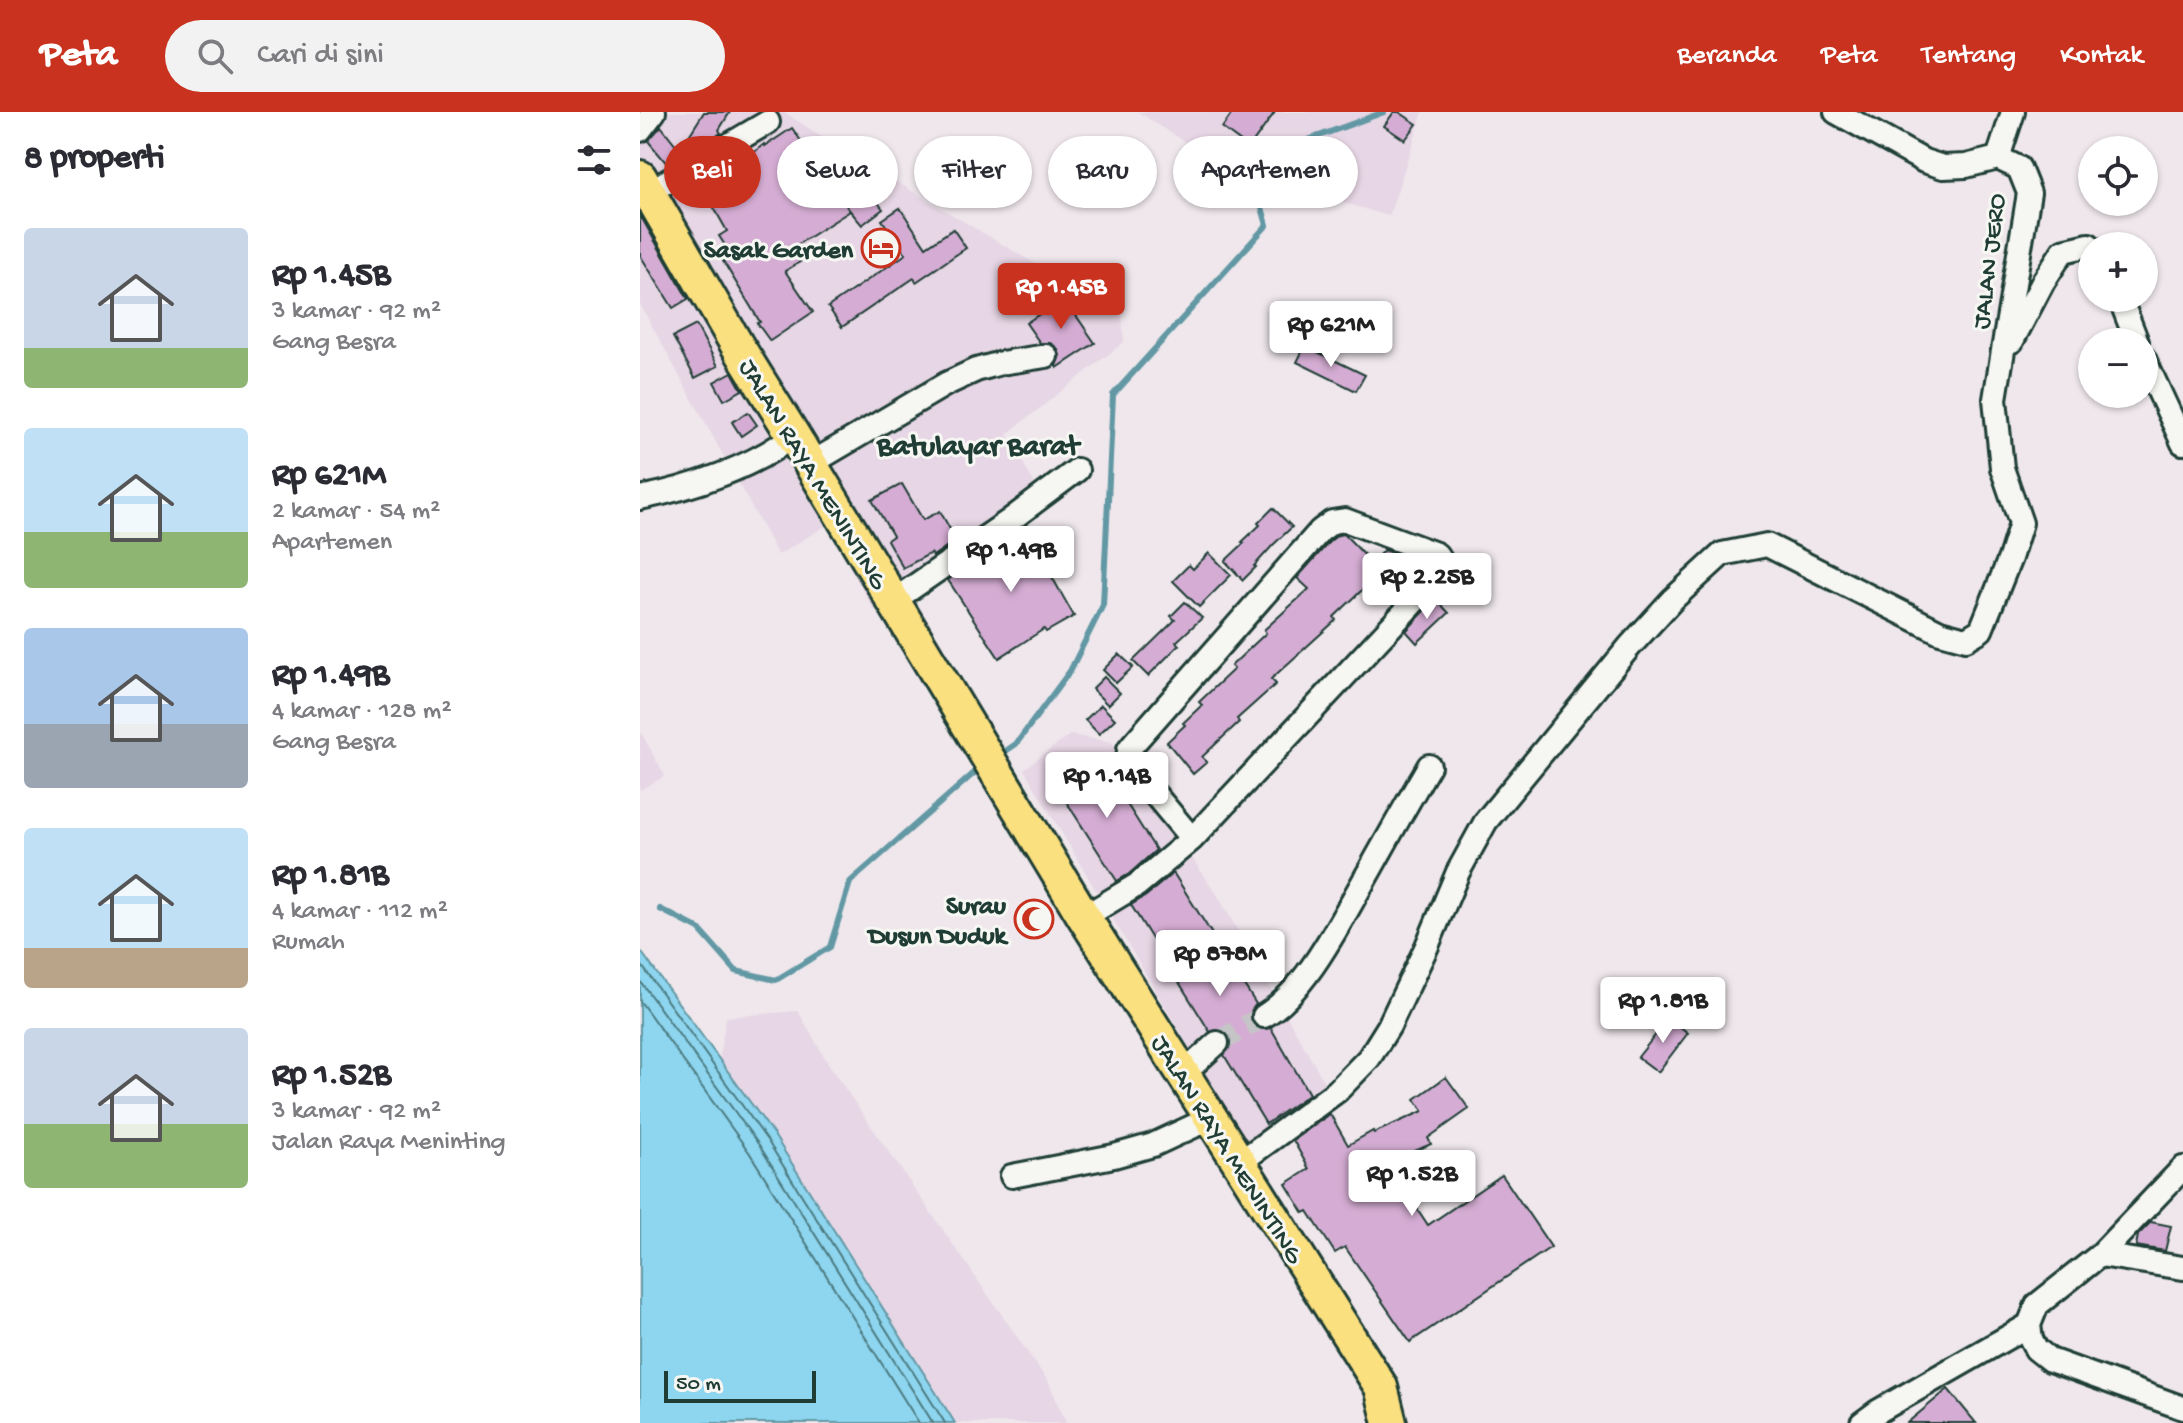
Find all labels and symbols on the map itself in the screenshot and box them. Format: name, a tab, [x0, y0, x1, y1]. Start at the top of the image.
street label: JALAN JERO	[1968, 192, 2015, 331]
hotel icon: Sasak Garden	[860, 227, 902, 269]
place label: Sasak Garden	[704, 237, 854, 268]
pin: Rp 1.45B	[978, 263, 1144, 331]
pin: Rp 621M	[1257, 301, 1405, 369]
street label: JALAN RAYA MENINTING	[730, 354, 893, 598]
district label: Batulayar Barat	[876, 431, 1082, 466]
pin: Rp 1.49B	[928, 526, 1094, 594]
pin: Rp 2.25B	[1344, 553, 1510, 621]
pin: Rp 1.14B	[1024, 752, 1190, 820]
place label: Surau Dusun Duduk	[866, 893, 1009, 954]
mosque icon: Surau Dusun Duduk	[1013, 898, 1055, 940]
pin: Rp 878M	[1146, 930, 1294, 998]
pin: Rp 1.81B	[1580, 977, 1746, 1045]
street label: JALAN RAYA MENINTING	[1142, 1030, 1309, 1272]
pin: Rp 1.52B	[1329, 1150, 1495, 1218]
scale bar	[664, 1367, 816, 1403]

